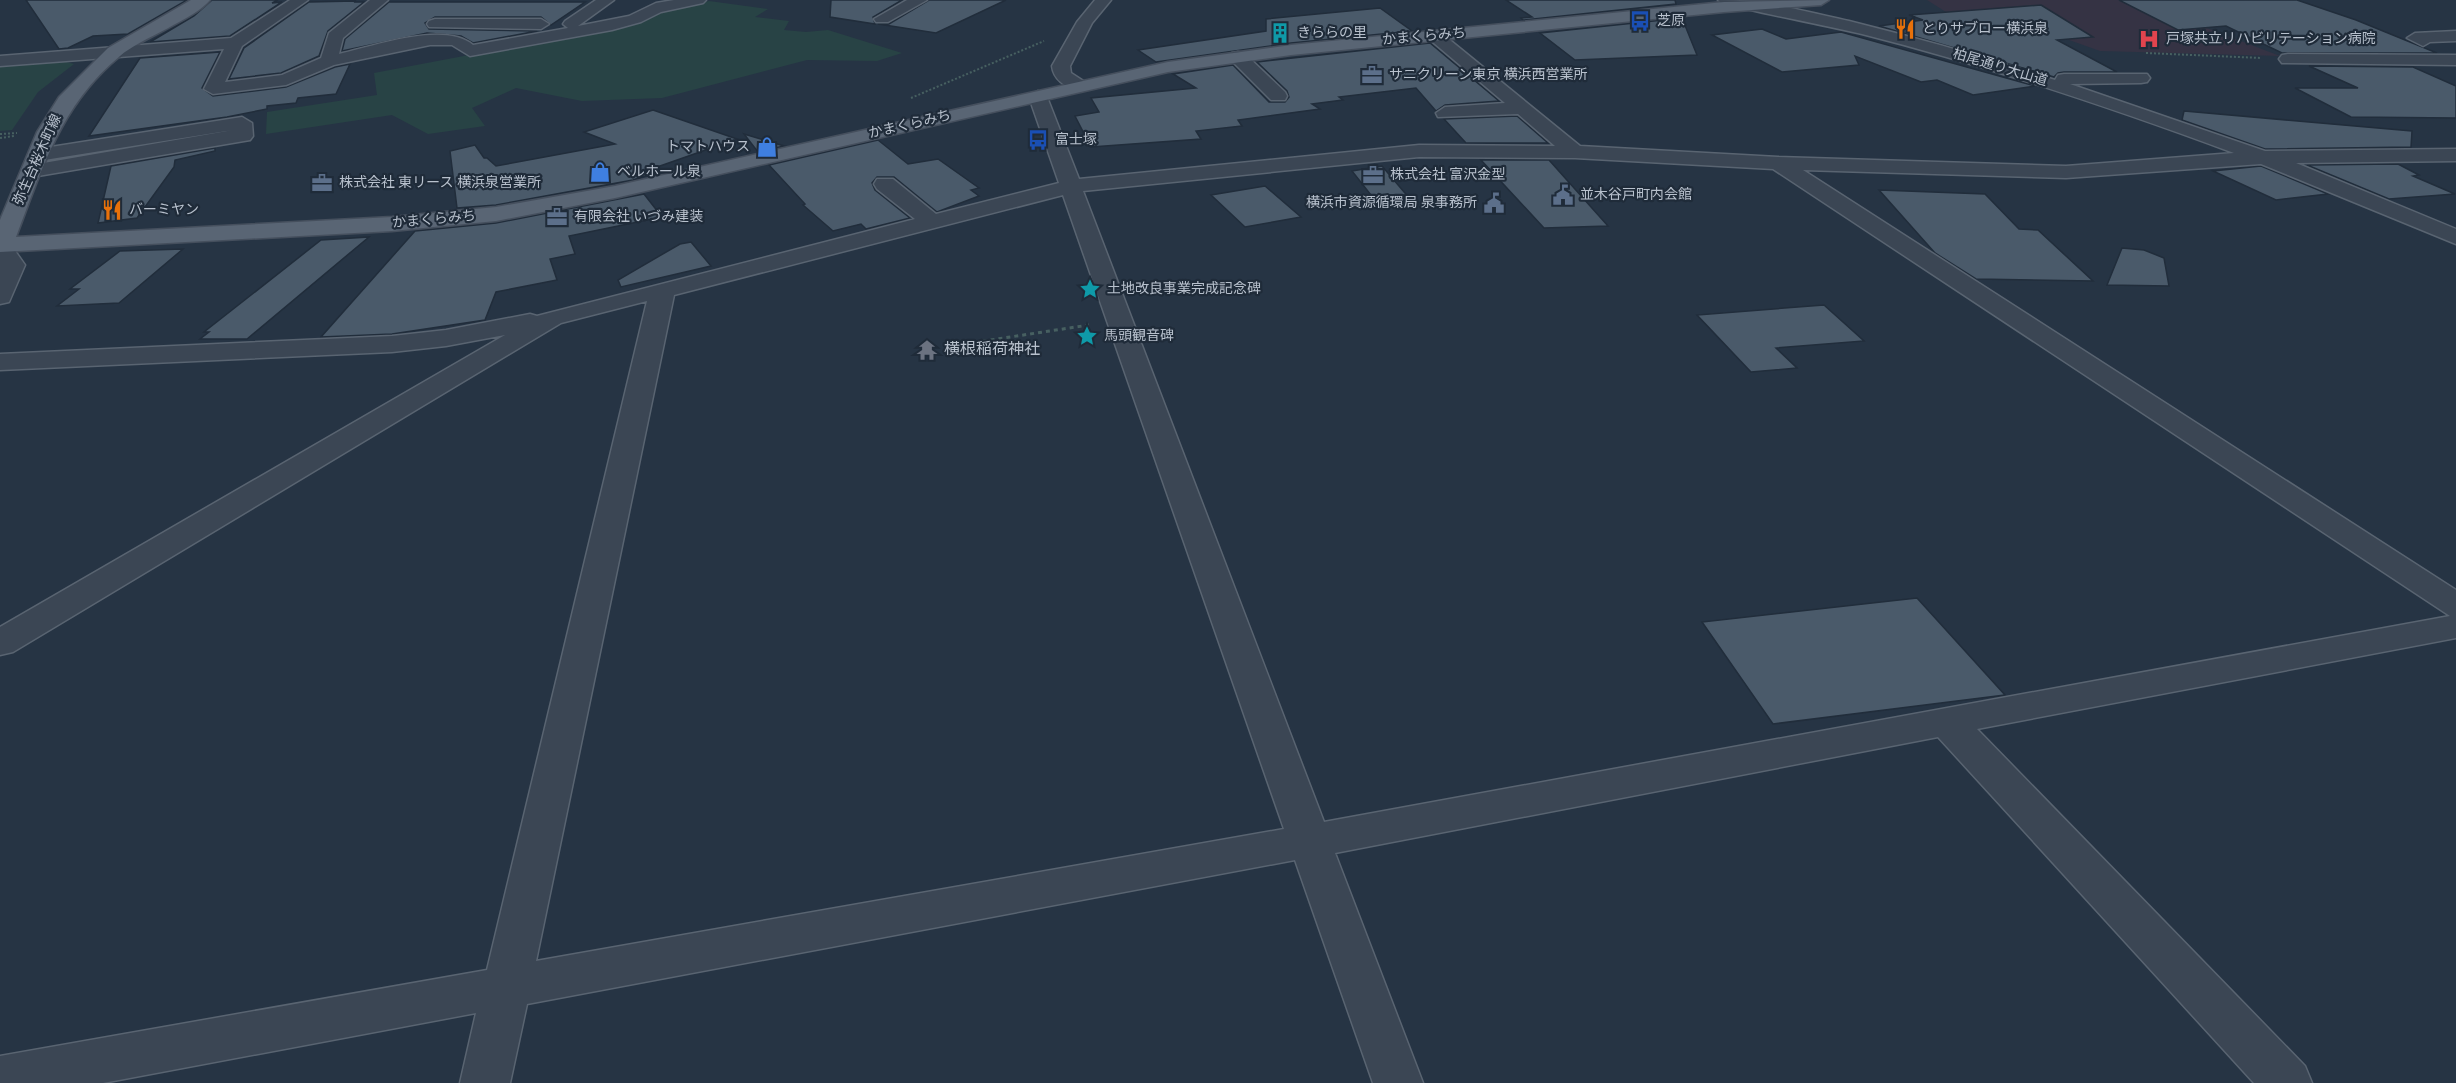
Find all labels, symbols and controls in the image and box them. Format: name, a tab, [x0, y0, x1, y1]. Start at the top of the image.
bus stop icon: 芝原	[1628, 9, 1652, 33]
place label: 芝原	[1657, 13, 1685, 30]
restaurant icon: とりサブロー横浜泉	[1893, 17, 1917, 41]
place label: とりサブロー横浜泉	[1922, 20, 2048, 38]
building icon: きららの里	[1268, 21, 1292, 45]
place label: きららの里	[1297, 25, 1367, 42]
street label: かまくらみち	[1381, 25, 1467, 49]
hospital icon: 戸塚共立リハビリテーション病院	[2137, 27, 2161, 51]
place label: 戸塚共立リハビリテーション病院	[2166, 31, 2376, 48]
street label: 柏尾通り大山道	[1951, 46, 2049, 90]
office icon: サニクリーン東京 横浜西営業所	[1360, 63, 1384, 87]
place label: サニクリーン東京 横浜西営業所	[1389, 67, 1588, 84]
street label: かまくらみち	[867, 107, 953, 143]
street label: 弥生台桜木町線	[9, 111, 66, 208]
bus stop icon: 富士塚	[1026, 128, 1050, 152]
place label: 富士塚	[1055, 132, 1097, 149]
shop icon: トマトハウス	[755, 135, 779, 159]
place label: トマトハウス	[666, 139, 750, 156]
shop icon: ベルホール泉	[588, 160, 612, 184]
place label: ベルホール泉	[617, 163, 701, 181]
office icon: 株式会社 富沢金型	[1361, 163, 1385, 187]
place label: 株式会社 富沢金型	[1390, 167, 1505, 184]
office icon: 株式会社 東リース 横浜泉営業所	[310, 171, 334, 195]
place label: 株式会社 東リース 横浜泉営業所	[339, 174, 541, 192]
public building icon: 並木谷戸町内会館	[1551, 183, 1575, 207]
place label: 並木谷戸町内会館	[1580, 187, 1692, 204]
public building icon: 横浜市資源循環局 泉事務所	[1482, 191, 1506, 215]
place label: 横浜市資源循環局 泉事務所	[1306, 194, 1477, 212]
restaurant icon: バーミヤン	[100, 198, 124, 222]
place label: バーミヤン	[129, 202, 199, 219]
office icon: 有限会社 いづみ建装	[545, 205, 569, 229]
street label: かまくらみち	[391, 208, 477, 232]
place label: 有限会社 いづみ建装	[574, 209, 703, 226]
place icon: 土地改良事業完成記念碑	[1078, 277, 1102, 301]
place label: 土地改良事業完成記念碑	[1107, 281, 1261, 298]
place icon: 馬頭観音碑	[1075, 324, 1099, 348]
place label: 馬頭観音碑	[1104, 328, 1174, 345]
temple icon: 横根稲荷神社	[915, 338, 939, 362]
place label: 横根稲荷神社	[944, 340, 1040, 360]

